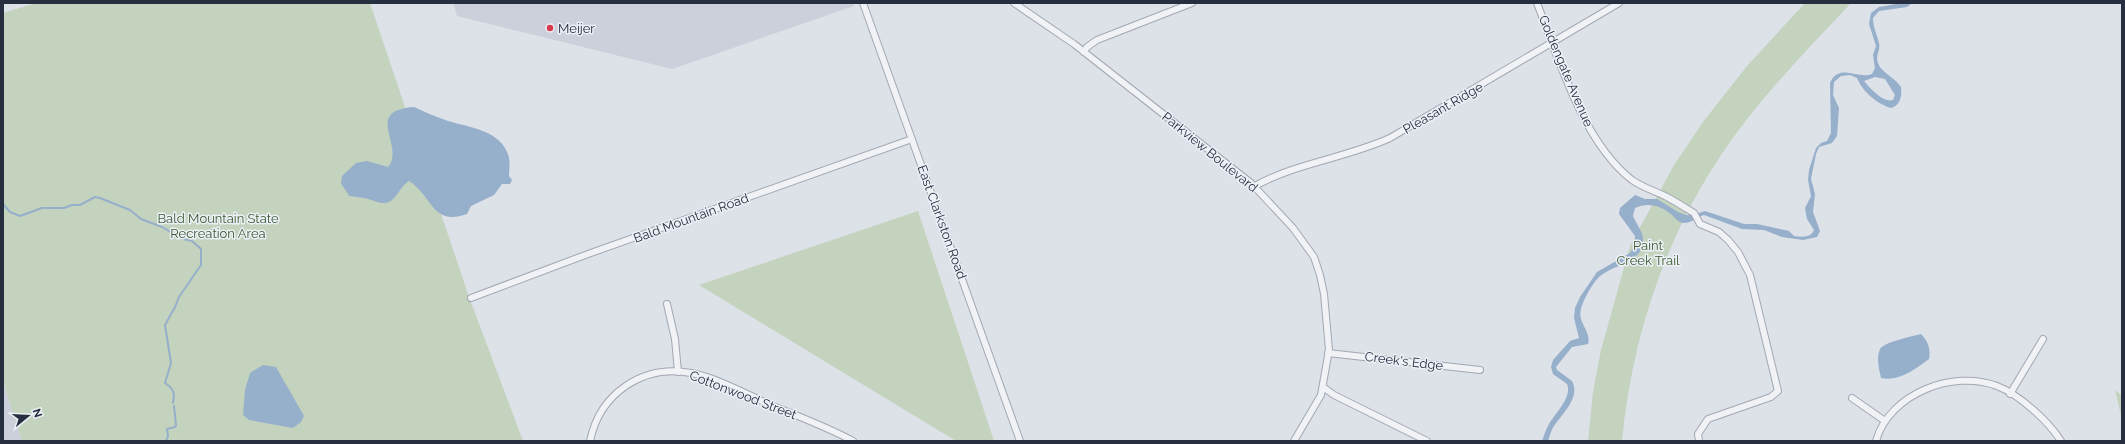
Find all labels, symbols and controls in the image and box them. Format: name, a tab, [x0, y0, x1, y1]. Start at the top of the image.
street label: Goldengate Avenue	[1536, 13, 1596, 129]
place label: Meijer	[558, 21, 595, 36]
marker: Meijer	[545, 23, 555, 33]
street label: Pleasant Ridge	[1400, 79, 1486, 137]
street label: Parkview Boulevard	[1159, 109, 1261, 195]
street label: East Clarkston Road	[914, 163, 970, 281]
street label: Bald Mountain Road	[631, 190, 751, 246]
park label: Bald Mountain State Recreation Area	[157, 211, 279, 241]
park label: Paint Creek Trail	[1616, 238, 1680, 268]
street label: Creek's Edge	[1364, 349, 1444, 373]
street label: Cottonwood Street	[687, 368, 799, 423]
north arrow	[8, 396, 48, 436]
text: N	[30, 407, 45, 419]

